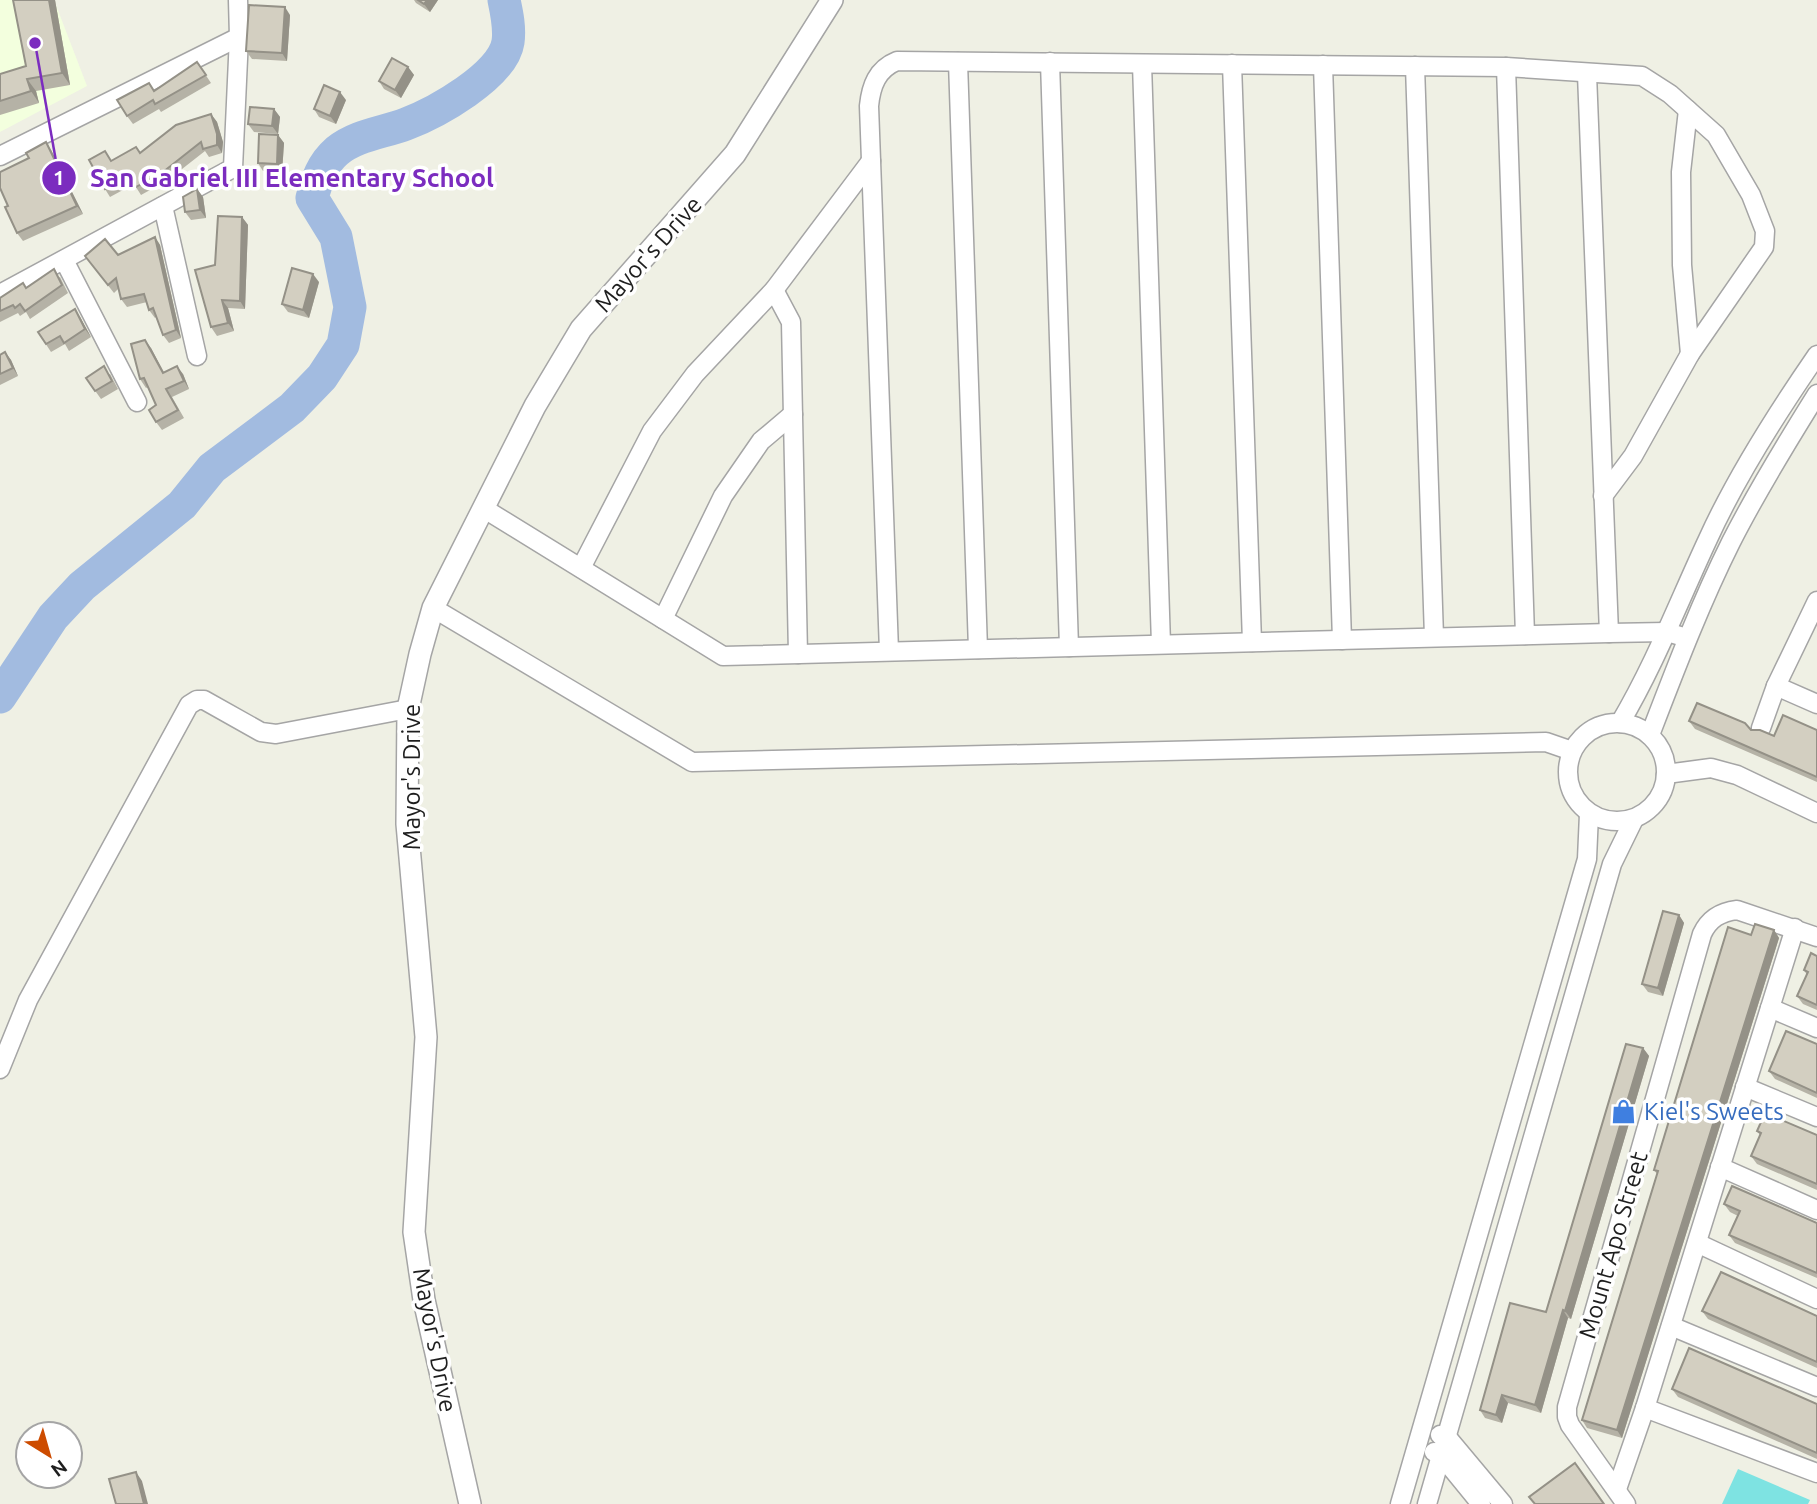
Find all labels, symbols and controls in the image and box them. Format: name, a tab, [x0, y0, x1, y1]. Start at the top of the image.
callout: San Gabriel III Elementary School	[41, 154, 508, 201]
text: San Gabriel III Elementary School	[90, 163, 494, 192]
text: 1	[53, 165, 65, 189]
street label: Mayor's Drive	[589, 191, 707, 317]
street label: Mayor's Drive	[398, 704, 425, 850]
shop icon: Kiel's Sweets	[1610, 1097, 1638, 1125]
place label: Kiel's Sweets	[1644, 1098, 1784, 1125]
street label: Mount Apo Street	[1573, 1148, 1653, 1342]
street label: Mayor's Drive	[408, 1266, 462, 1414]
north arrow	[14, 1420, 84, 1490]
text: N	[47, 1456, 72, 1482]

